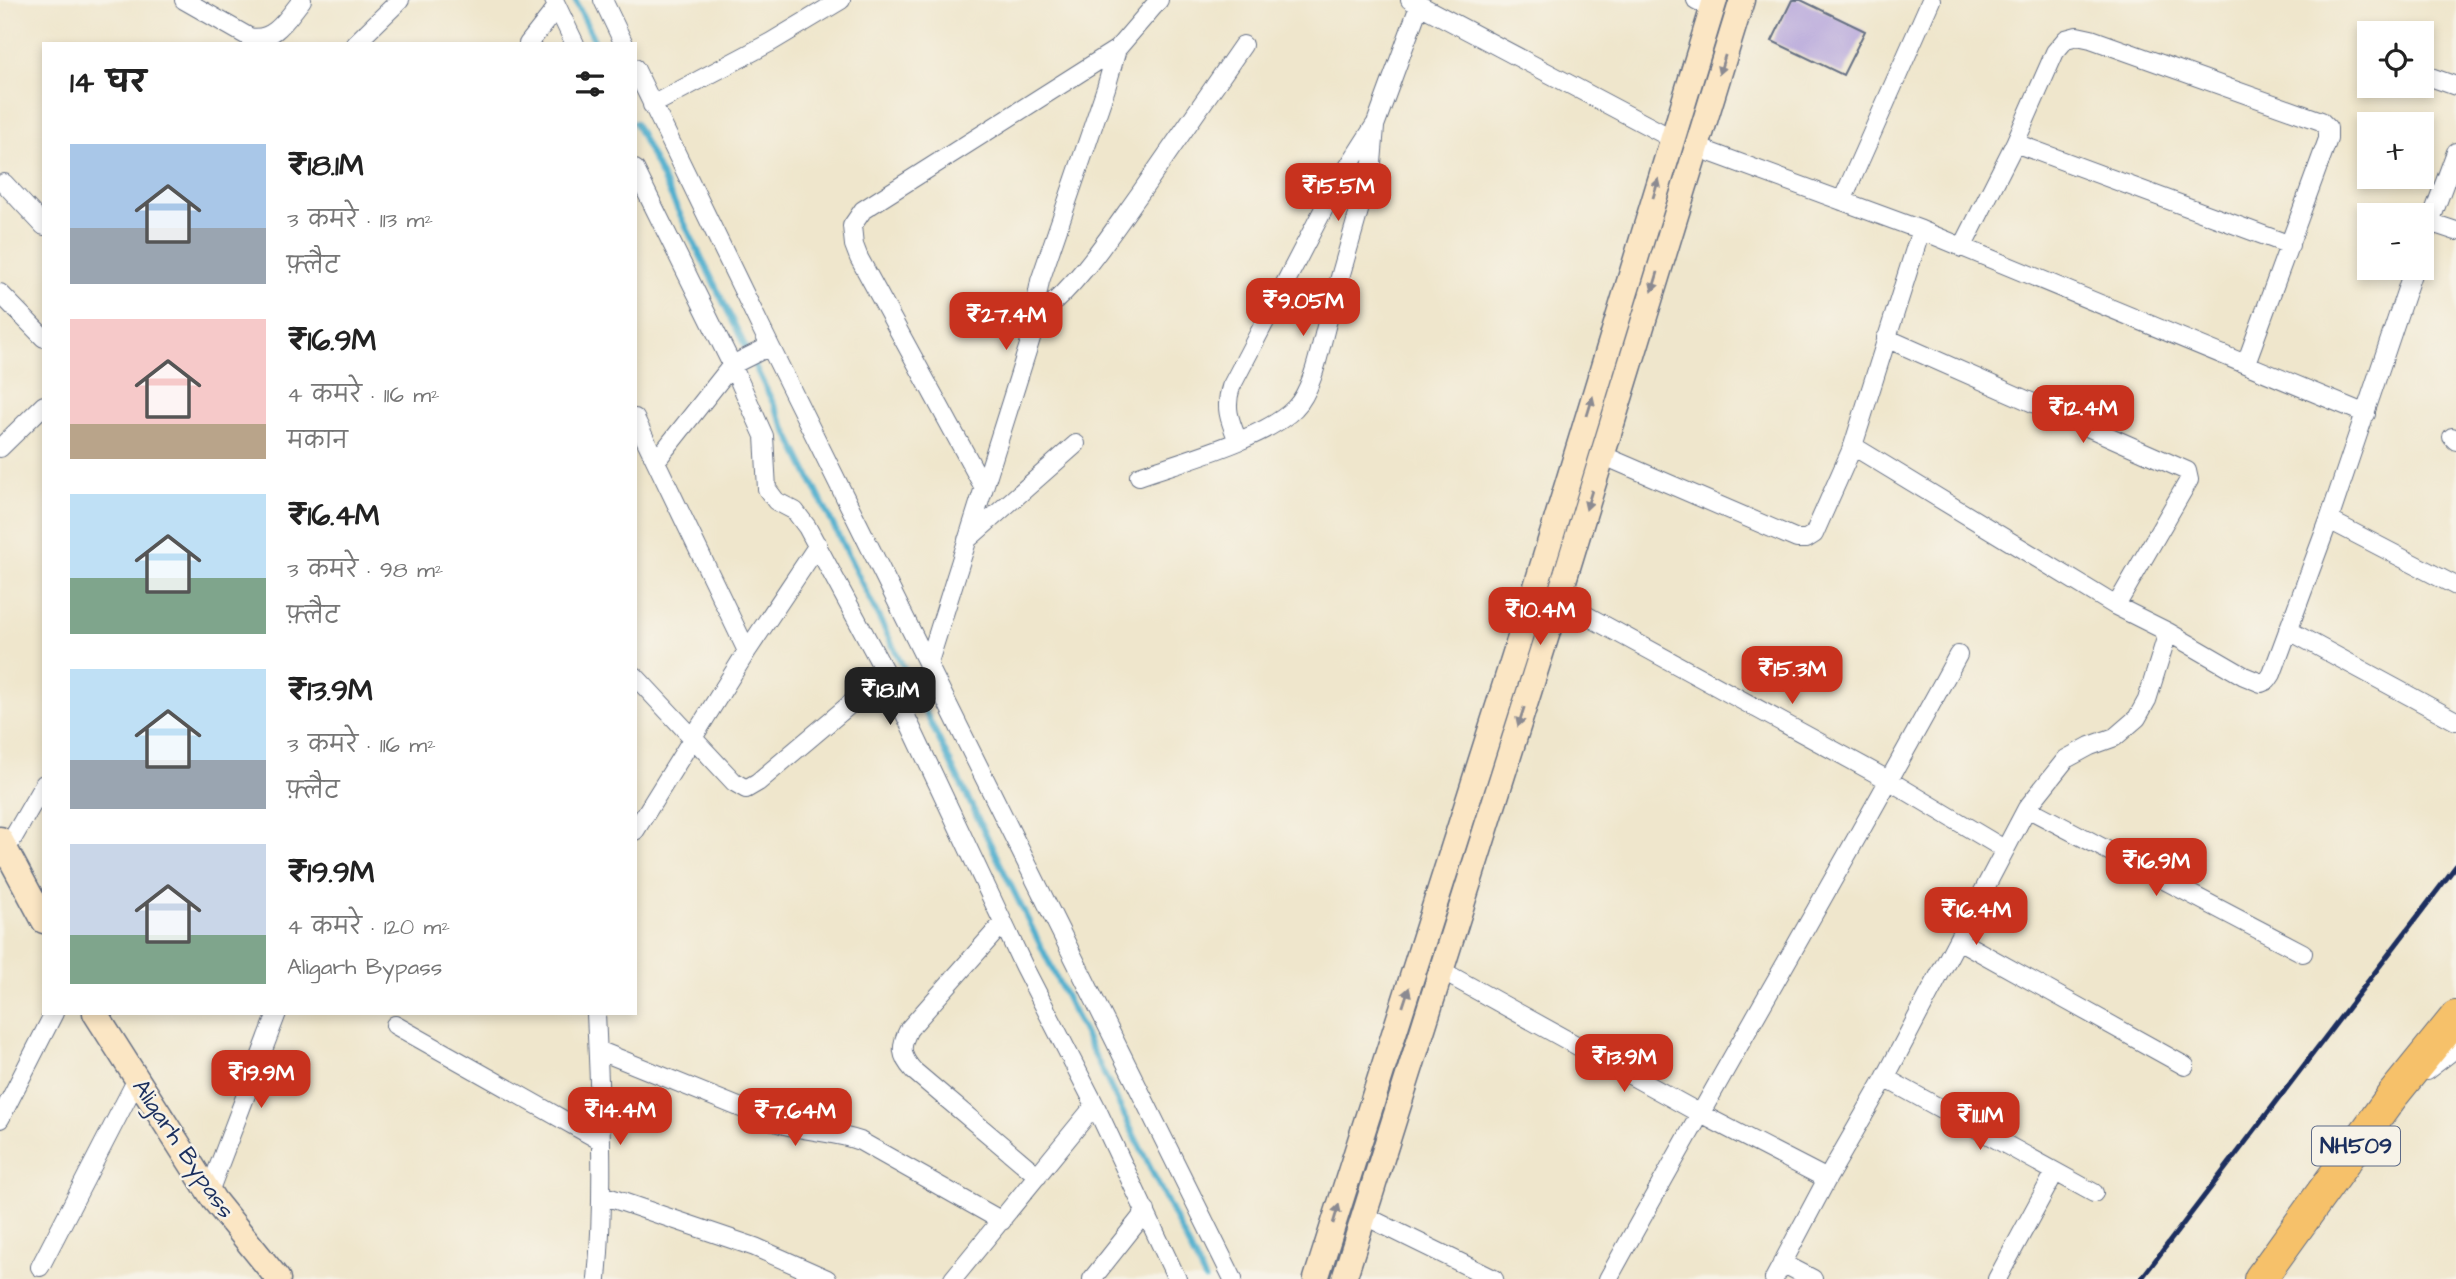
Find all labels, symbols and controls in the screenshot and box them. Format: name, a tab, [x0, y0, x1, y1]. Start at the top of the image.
map controls	[2357, 21, 2434, 280]
button: locate	[2357, 21, 2434, 98]
one-way arrow	[1717, 55, 1727, 76]
text: 14 घर	[70, 62, 146, 104]
icon: filters	[571, 65, 609, 103]
button: +	[2357, 112, 2434, 189]
text: ₹18.1M	[287, 145, 364, 187]
pin: ₹15.5M	[1281, 164, 1395, 223]
text: ₹15.5M	[1301, 170, 1375, 202]
icon: home	[126, 172, 210, 256]
one-way arrow	[1652, 177, 1662, 198]
button: −	[2357, 203, 2434, 280]
text: 3 कमरे · 113 m²	[287, 204, 433, 236]
text: फ़्लैट	[287, 250, 339, 282]
one-way arrow	[1649, 272, 1659, 293]
pin: ₹9.05M	[1246, 278, 1360, 338]
text: ₹9.05M	[1262, 285, 1344, 317]
pin: ₹27.4M	[949, 292, 1063, 352]
text: ₹27.4M	[965, 299, 1047, 331]
text: ₹16.9M	[287, 320, 376, 362]
icon: home	[126, 347, 210, 431]
text: 4 कमरे · 116 m²	[287, 379, 440, 411]
pin: ₹12.4M	[2026, 386, 2140, 445]
text: ₹12.4M	[2048, 392, 2118, 424]
one-way arrow	[1586, 395, 1596, 416]
text: मकान	[287, 425, 348, 457]
one-way arrow	[1583, 490, 1593, 511]
text: ₹16.4M	[287, 495, 380, 537]
icon: home	[126, 522, 210, 606]
text: 3 कमरे · 98 m²	[287, 554, 443, 586]
pin: ₹10.4M	[1483, 588, 1597, 647]
text: ₹10.4M	[1504, 594, 1576, 626]
text: फ़्लैट	[287, 600, 339, 632]
pin: ₹15.3M	[1735, 646, 1849, 706]
text: ₹15.3M	[1758, 653, 1826, 685]
pin: ₹18.1M	[833, 668, 947, 727]
text: ₹13.9M	[287, 670, 373, 712]
text: ₹18.1M	[861, 674, 919, 706]
icon: home	[126, 697, 210, 781]
one-way arrow	[1516, 707, 1526, 728]
text: 3 कमरे · 116 m²	[287, 729, 436, 761]
text: फ़्लैट	[287, 775, 339, 807]
pin: ₹16.9M	[2099, 838, 2213, 898]
text: ₹16.9M	[2122, 845, 2190, 877]
text: ₹19.9M	[287, 852, 375, 894]
icon: home	[126, 872, 210, 956]
pin: ₹16.4M	[1919, 888, 2033, 947]
text: ₹16.4M	[1940, 894, 2012, 926]
text: 4 कमरे · 120 m²	[287, 911, 450, 943]
text: Aligarh Bypass	[287, 951, 442, 983]
one-way arrow	[1401, 986, 1411, 1007]
pin: ₹13.9M	[1567, 1034, 1681, 1094]
text: ₹13.9M	[1591, 1041, 1657, 1073]
pin: ₹19.9M	[204, 1050, 318, 1110]
text: ₹19.9M	[227, 1057, 295, 1089]
street label: Aligarh Bypass	[123, 1072, 242, 1226]
pin: ₹14.4M	[563, 1088, 677, 1147]
pin: ₹7.64M	[738, 1088, 852, 1148]
pin: ₹11.1M	[1923, 1092, 2037, 1152]
text: ₹14.4M	[584, 1094, 656, 1126]
text: ₹7.64M	[754, 1095, 836, 1127]
text: ₹11.1M	[1957, 1099, 2003, 1131]
road number: NH509	[2312, 1126, 2400, 1166]
one-way arrow	[1331, 1203, 1341, 1224]

